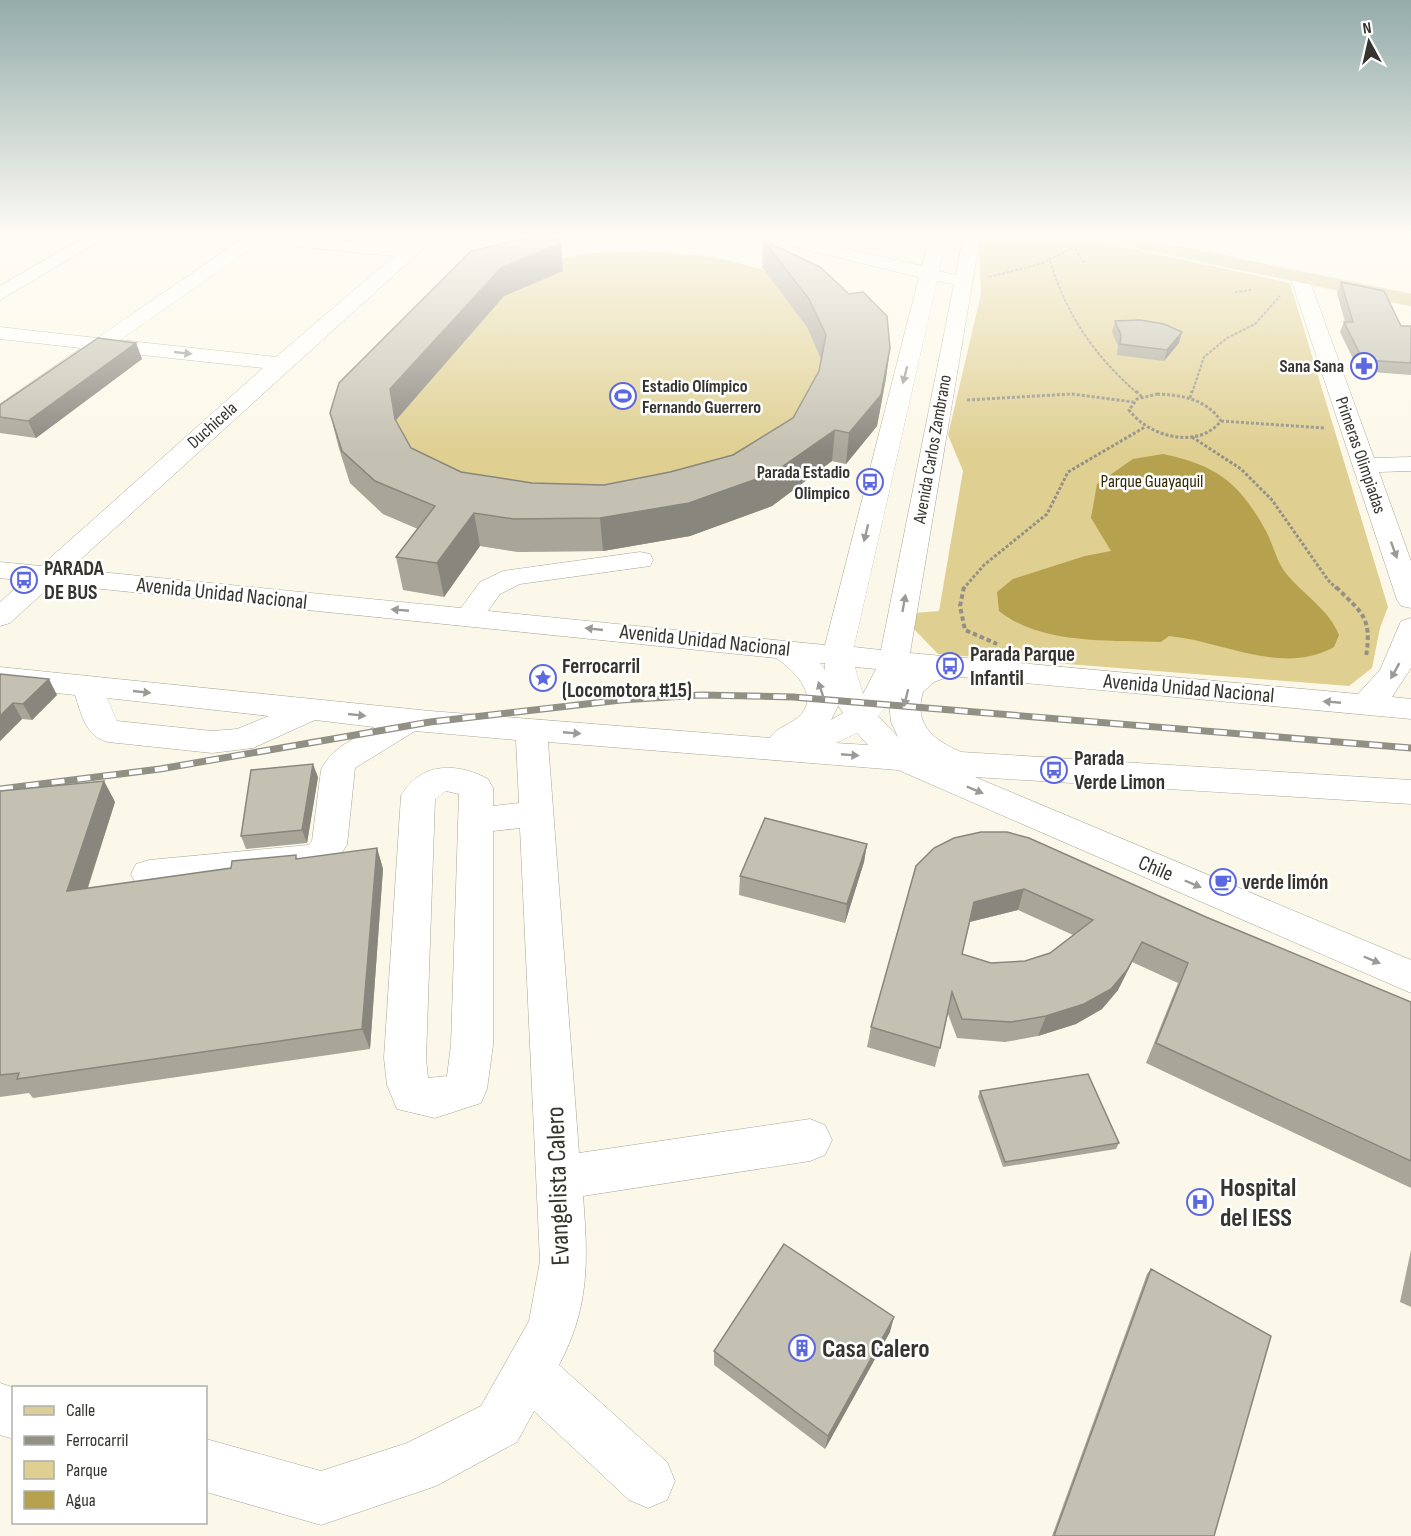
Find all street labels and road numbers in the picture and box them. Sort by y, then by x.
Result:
street label: Avenida Carlos Zambrano [909,373,956,526]
street label: Primeras Olimpiadas [1331,394,1390,516]
street label: Duchicela [183,398,241,453]
street label: Avenida Unidad Nacional [134,572,308,615]
street label: Avenida Unidad Nacional [617,619,791,662]
street label: Avenida Unidad Nacional [1102,668,1275,708]
street label: Chile [1135,850,1177,887]
street label: Evangelista Calero [540,1106,577,1266]

